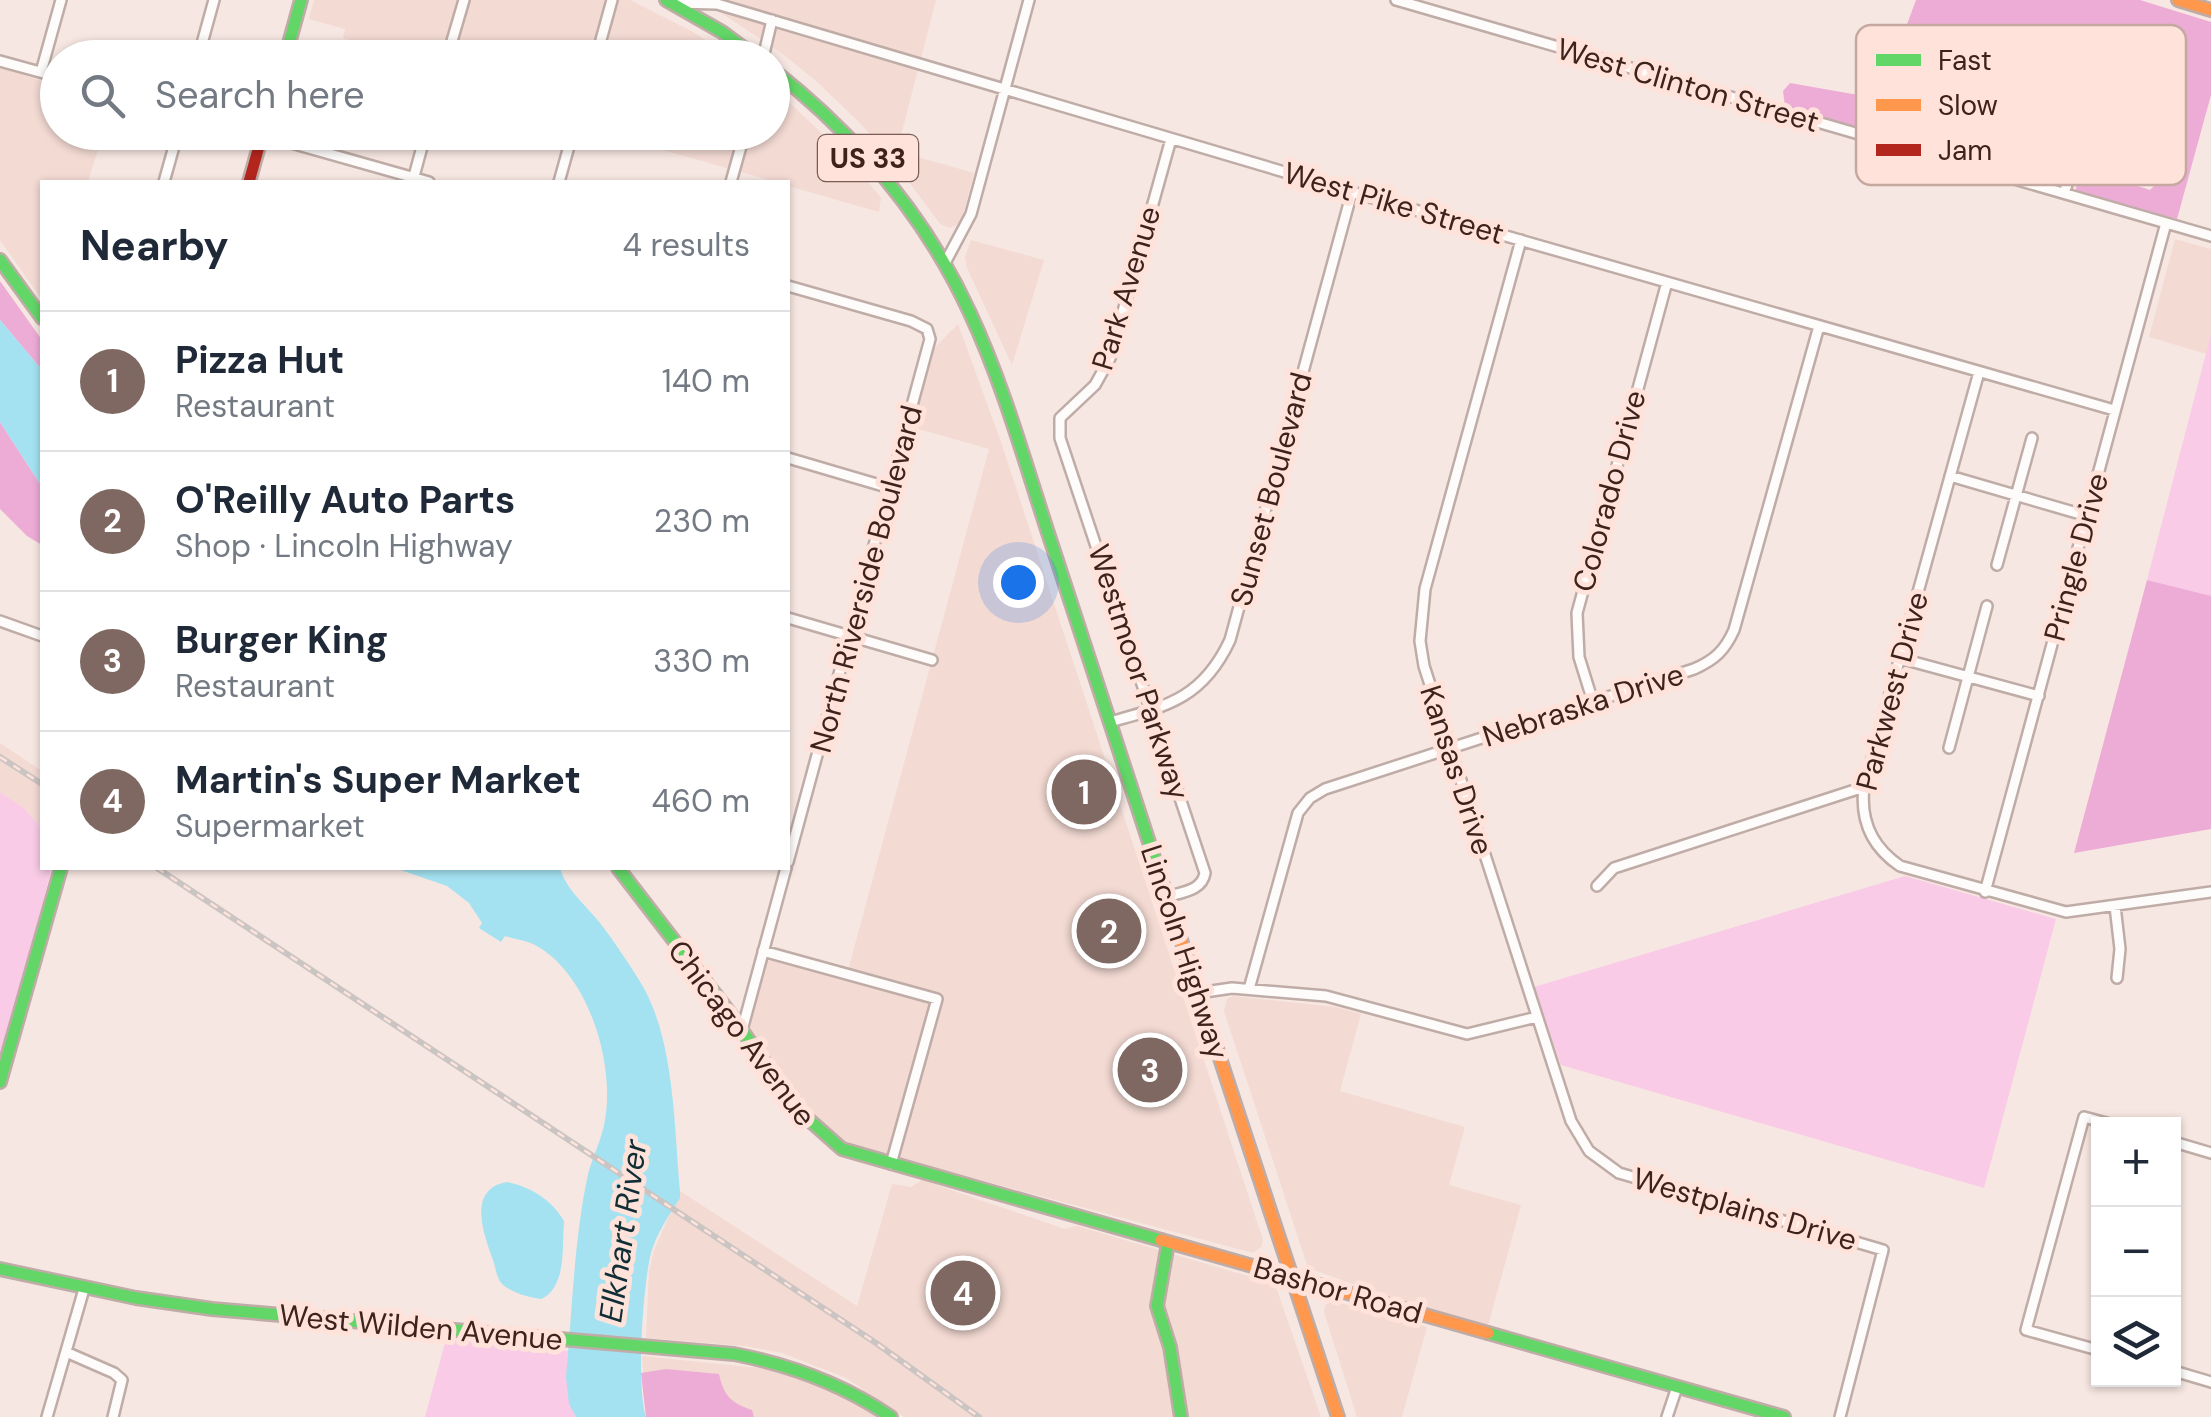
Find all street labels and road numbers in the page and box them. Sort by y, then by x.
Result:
street label: West Clinton Street [1553,29,1823,141]
road number: US 33 [818,135,918,181]
street label: West Pike Street [1279,153,1509,253]
street label: Park Avenue [1083,201,1169,375]
street label: Sunset Boulevard [1221,368,1321,610]
street label: Colorado Drive [1563,386,1655,596]
street label: North Riverside Boulevard [801,401,931,757]
street label: Pringle Drive [2035,469,2117,645]
street label: Westmoor Parkway [1079,539,1199,805]
street label: Parkwest Drive [1847,588,1937,794]
street label: Nebraska Drive [1477,654,1689,756]
street label: Kansas Drive [1411,680,1503,860]
street label: Lincoln Highway [1132,840,1238,1065]
street label: Chicago Avenue [659,932,825,1134]
street label: Westplains Drive [1629,1158,1861,1260]
street label: Bashor Road [1249,1247,1427,1333]
street label: West Wilden Avenue [278,1295,564,1359]

